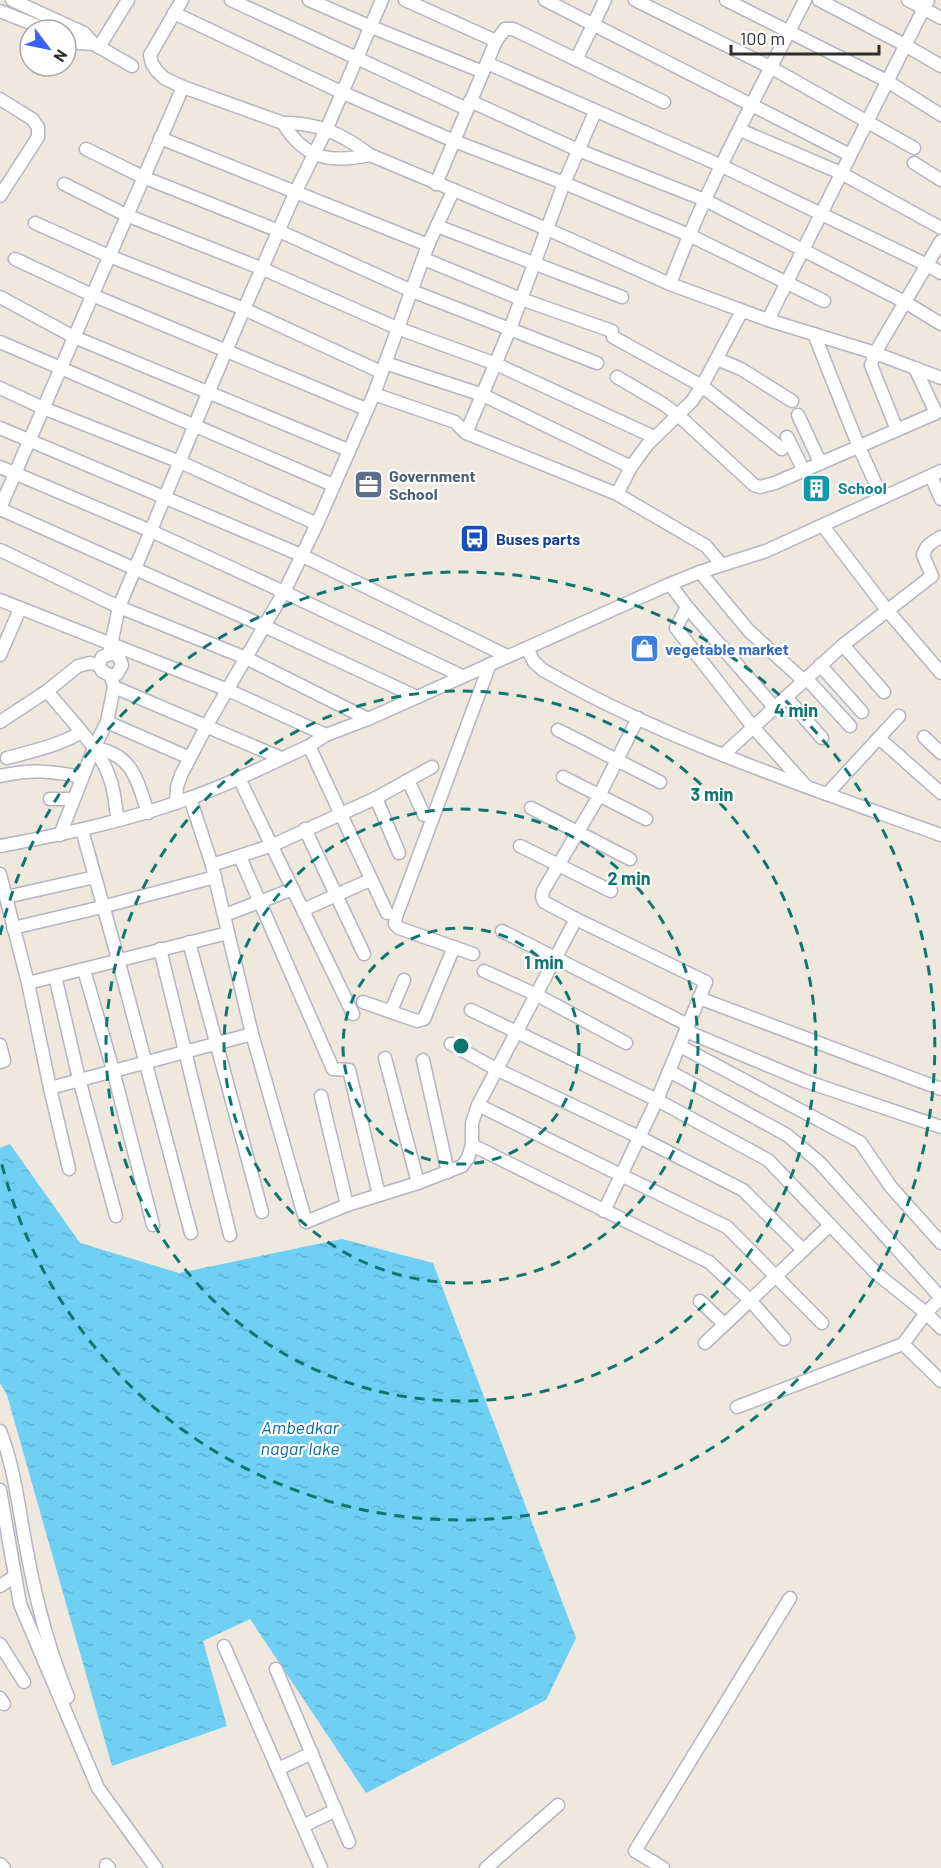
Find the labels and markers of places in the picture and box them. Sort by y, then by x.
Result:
place label: Government School [389,466,476,503]
office icon: Government School [352,469,384,501]
building icon: School [801,472,833,504]
place label: School [838,478,887,497]
bus stop icon: Buses parts [459,523,491,555]
place label: Buses parts [496,529,580,548]
shop icon: vegetable market [628,633,660,665]
place label: vegetable market [665,639,789,658]
centre of rings [451,1036,471,1056]

